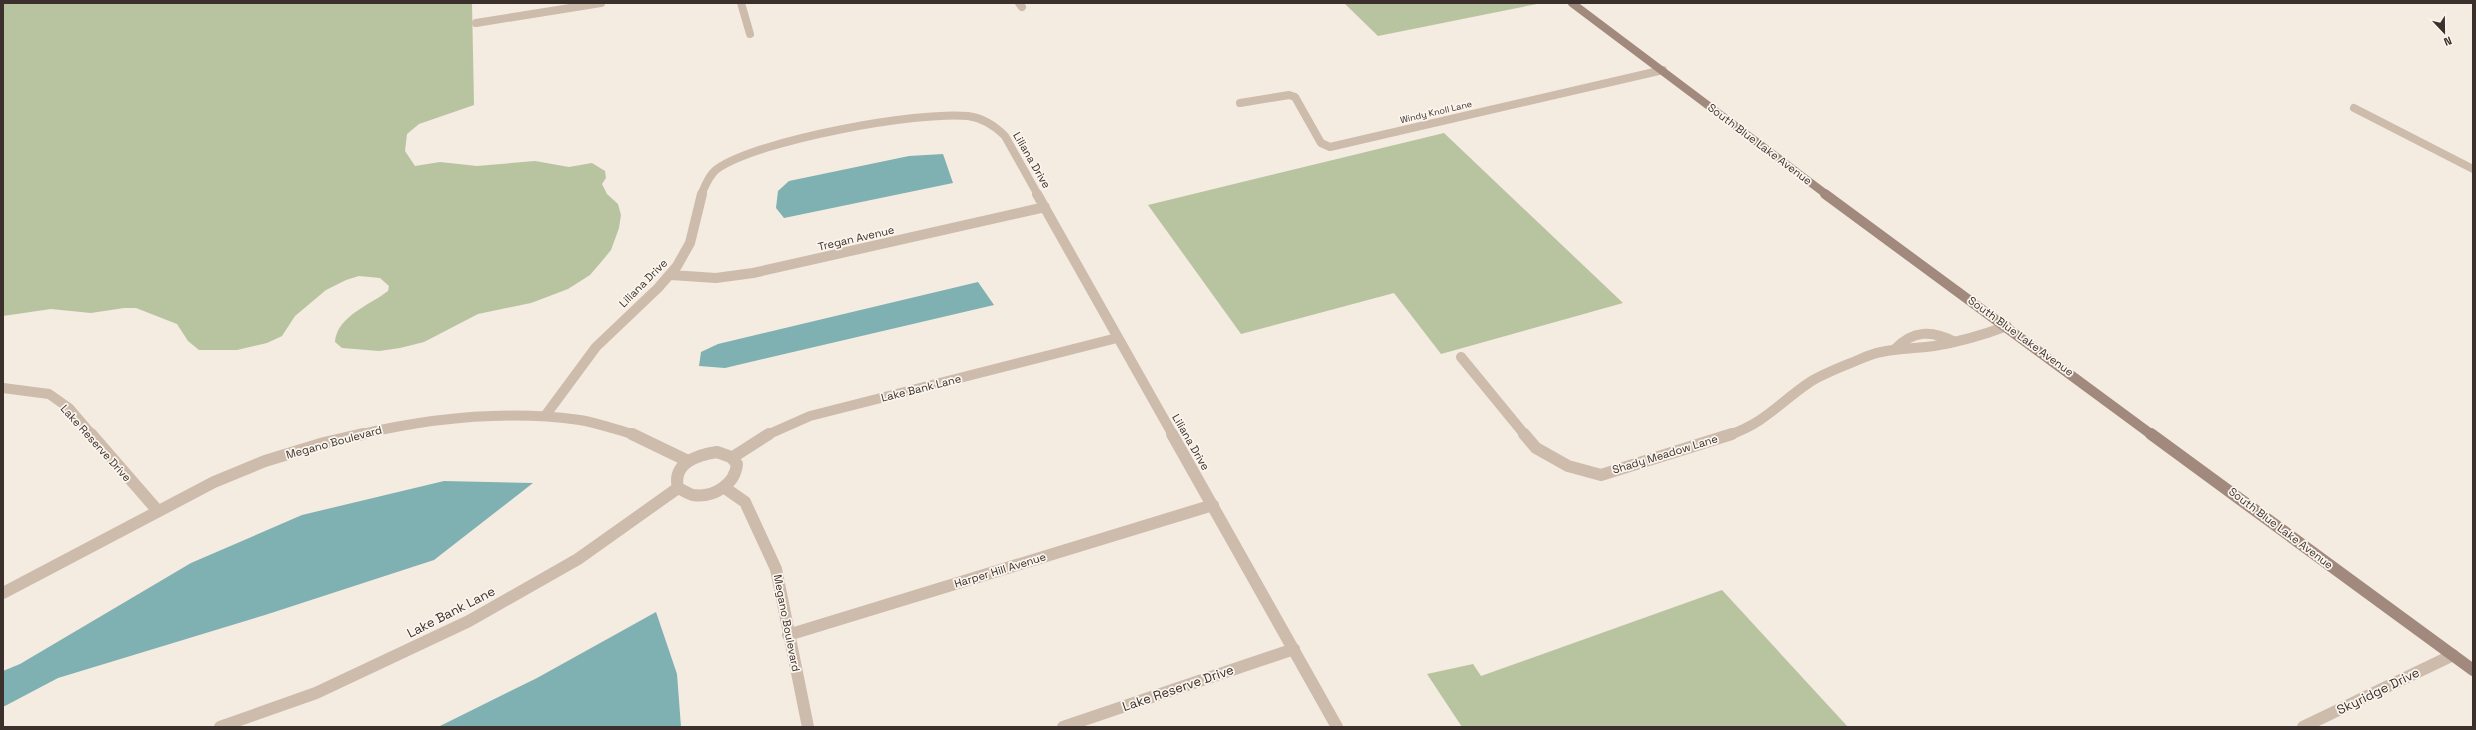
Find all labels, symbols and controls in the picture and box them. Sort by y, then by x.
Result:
north arrow [2424,12,2464,52]
text: N [2442,33,2454,49]
street label: Windy Knoll Lane [1399,98,1473,126]
street label: South Blue Lake Avenue [1705,100,1815,188]
street label: Liliana Drive [1010,129,1054,191]
street label: Tregan Avenue [817,222,895,254]
street label: Liliana Drive [616,256,670,310]
street label: South Blue Lake Avenue [1966,293,2076,379]
street label: Lake Bank Lane [880,371,962,405]
street label: Lake Reserve Drive [58,402,134,484]
street label: Liliana Drive [1169,411,1213,473]
street label: Megano Boulevard [285,422,383,462]
street label: Shady Meadow Lane [1611,431,1719,477]
street label: South Blue Lake Avenue [2226,484,2336,572]
street label: Harper Hill Avenue [952,549,1048,591]
street label: Megano Boulevard [771,573,803,673]
street label: Lake Bank Lane [404,582,498,642]
street label: Lake Reserve Drive [1120,661,1236,715]
street label: Skyridge Drive [2334,664,2422,718]

